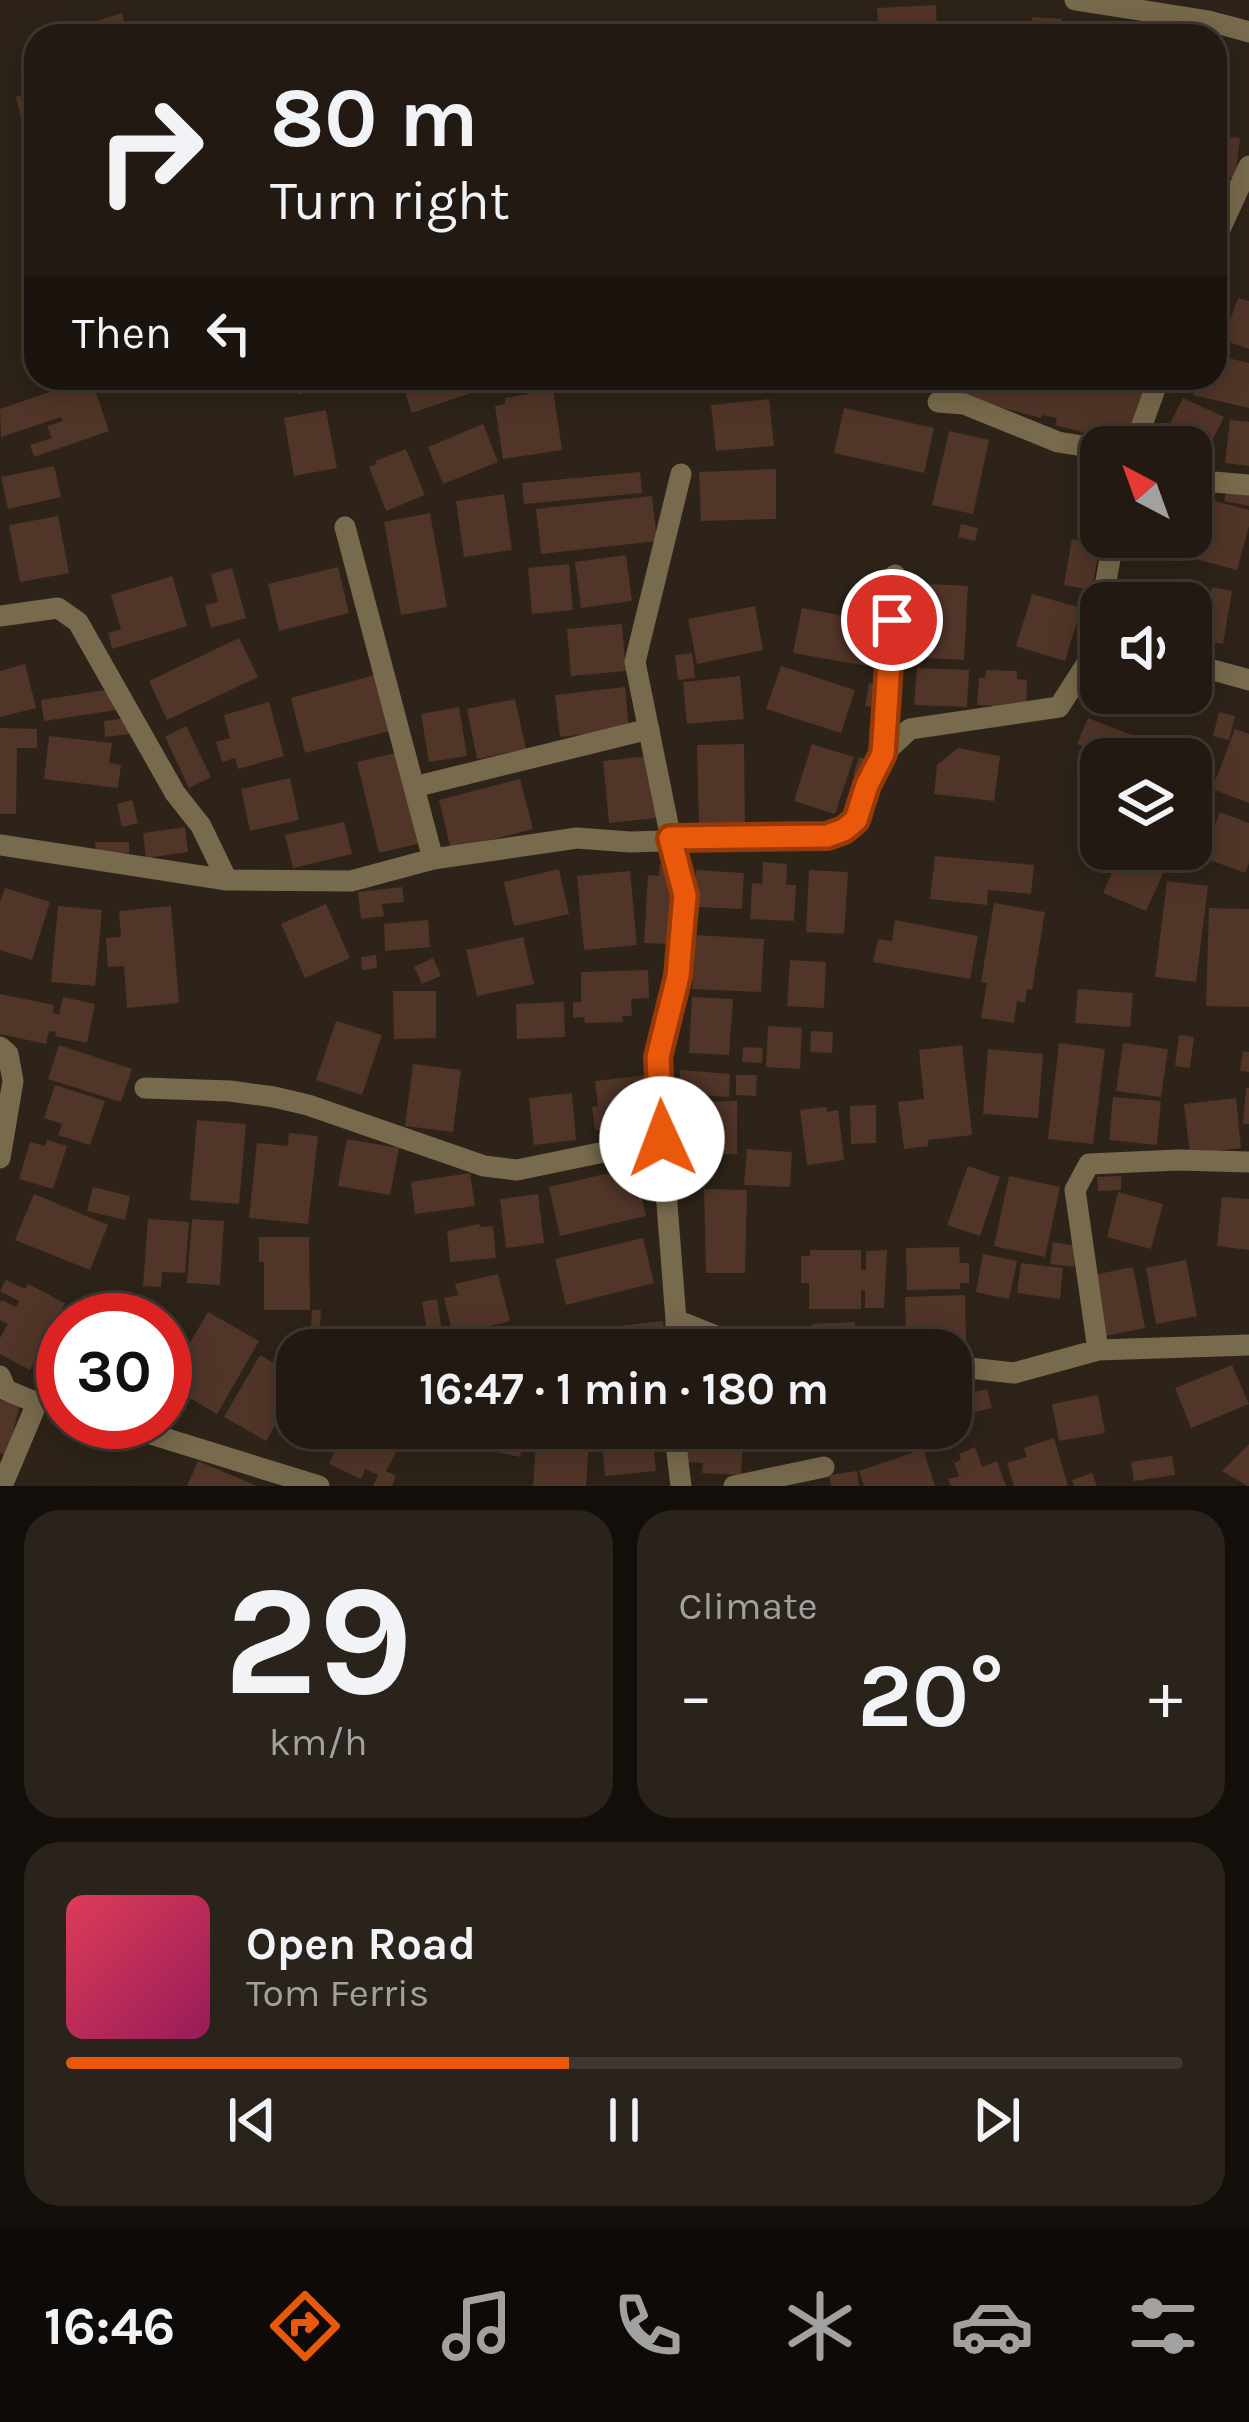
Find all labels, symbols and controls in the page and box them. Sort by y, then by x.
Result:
text: 80 m [270,69,478,167]
icon: right [72,72,228,228]
text: Turn right [270,169,510,233]
icon: left [196,300,262,366]
text: Then [72,307,172,359]
north arrow [1080,426,1212,558]
map controls [1080,426,1212,870]
pin [841,569,943,671]
button: sound [1080,582,1212,714]
icon: arrive [859,587,925,653]
button: layers [1080,738,1212,870]
position arrow [599,1076,725,1202]
speed limit sign: 30 [36,1293,192,1449]
text: 16:47 · 1 min · 180 m [419,1363,829,1415]
text: 29 [223,1550,413,1732]
text: Climate [679,1583,818,1629]
text: 20° [858,1643,1004,1749]
text: − [679,1657,713,1735]
text: + [1148,1657,1183,1735]
text: km/h [269,1719,368,1765]
text: Open Road [246,1918,476,1970]
text: Tom Ferris [246,1970,429,2016]
icon: previous [219,2087,285,2153]
icon: pause [591,2087,657,2153]
icon: next [964,2087,1030,2153]
icon: directions [263,2284,347,2368]
icon: music [435,2284,519,2368]
icon: phone [606,2284,690,2368]
icon: climate [778,2284,862,2368]
icon: car [950,2284,1034,2368]
icon: filters [1121,2284,1205,2368]
text: 16:46 [44,2294,175,2358]

